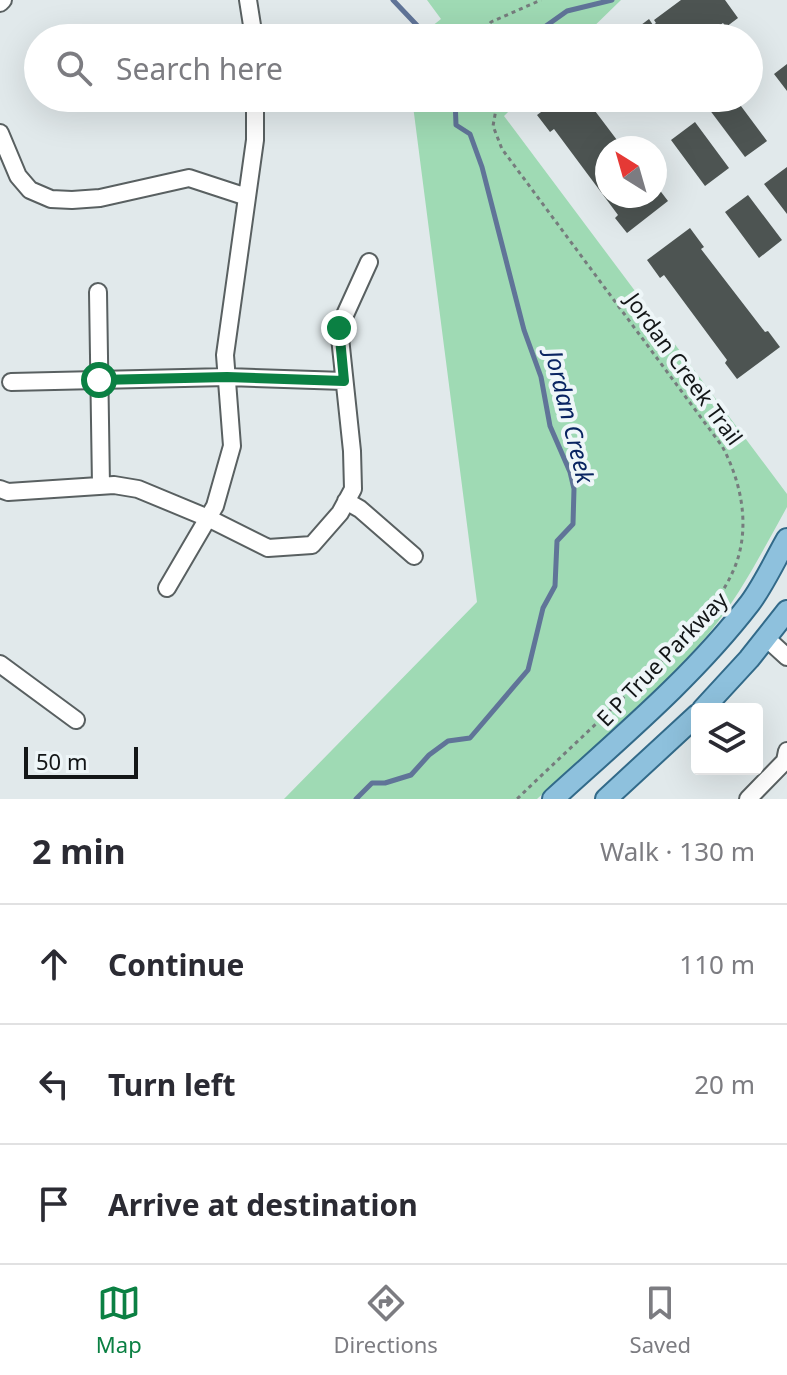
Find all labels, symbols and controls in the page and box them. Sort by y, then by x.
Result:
search box [24,24,763,112]
icon: search [52,46,96,90]
text: Search here [116,48,283,89]
north arrow [595,136,667,208]
street label: Jordan Creek Trail [618,285,750,451]
route end [321,310,357,346]
water label: Jordan Creek [537,343,603,488]
route start [81,362,117,398]
street label: E P True Parkway [589,584,734,732]
map controls [691,703,763,775]
button: layers [691,703,763,775]
scale bar [24,743,138,779]
text: 50 m [36,746,87,776]
text: 2 min [32,828,126,874]
text: Walk · 130 m [600,833,755,869]
icon: ahead [32,942,76,986]
text: Continue [108,944,244,985]
text: 110 m [679,946,755,982]
icon: left [32,1062,76,1106]
text: Turn left [108,1064,236,1105]
text: 20 m [694,1066,755,1102]
icon: arrive [32,1182,76,1226]
text: Arrive at destination [108,1184,418,1225]
tab: Map [96,1281,142,1359]
tab: Directions [333,1281,438,1359]
tab: Saved [630,1281,691,1359]

